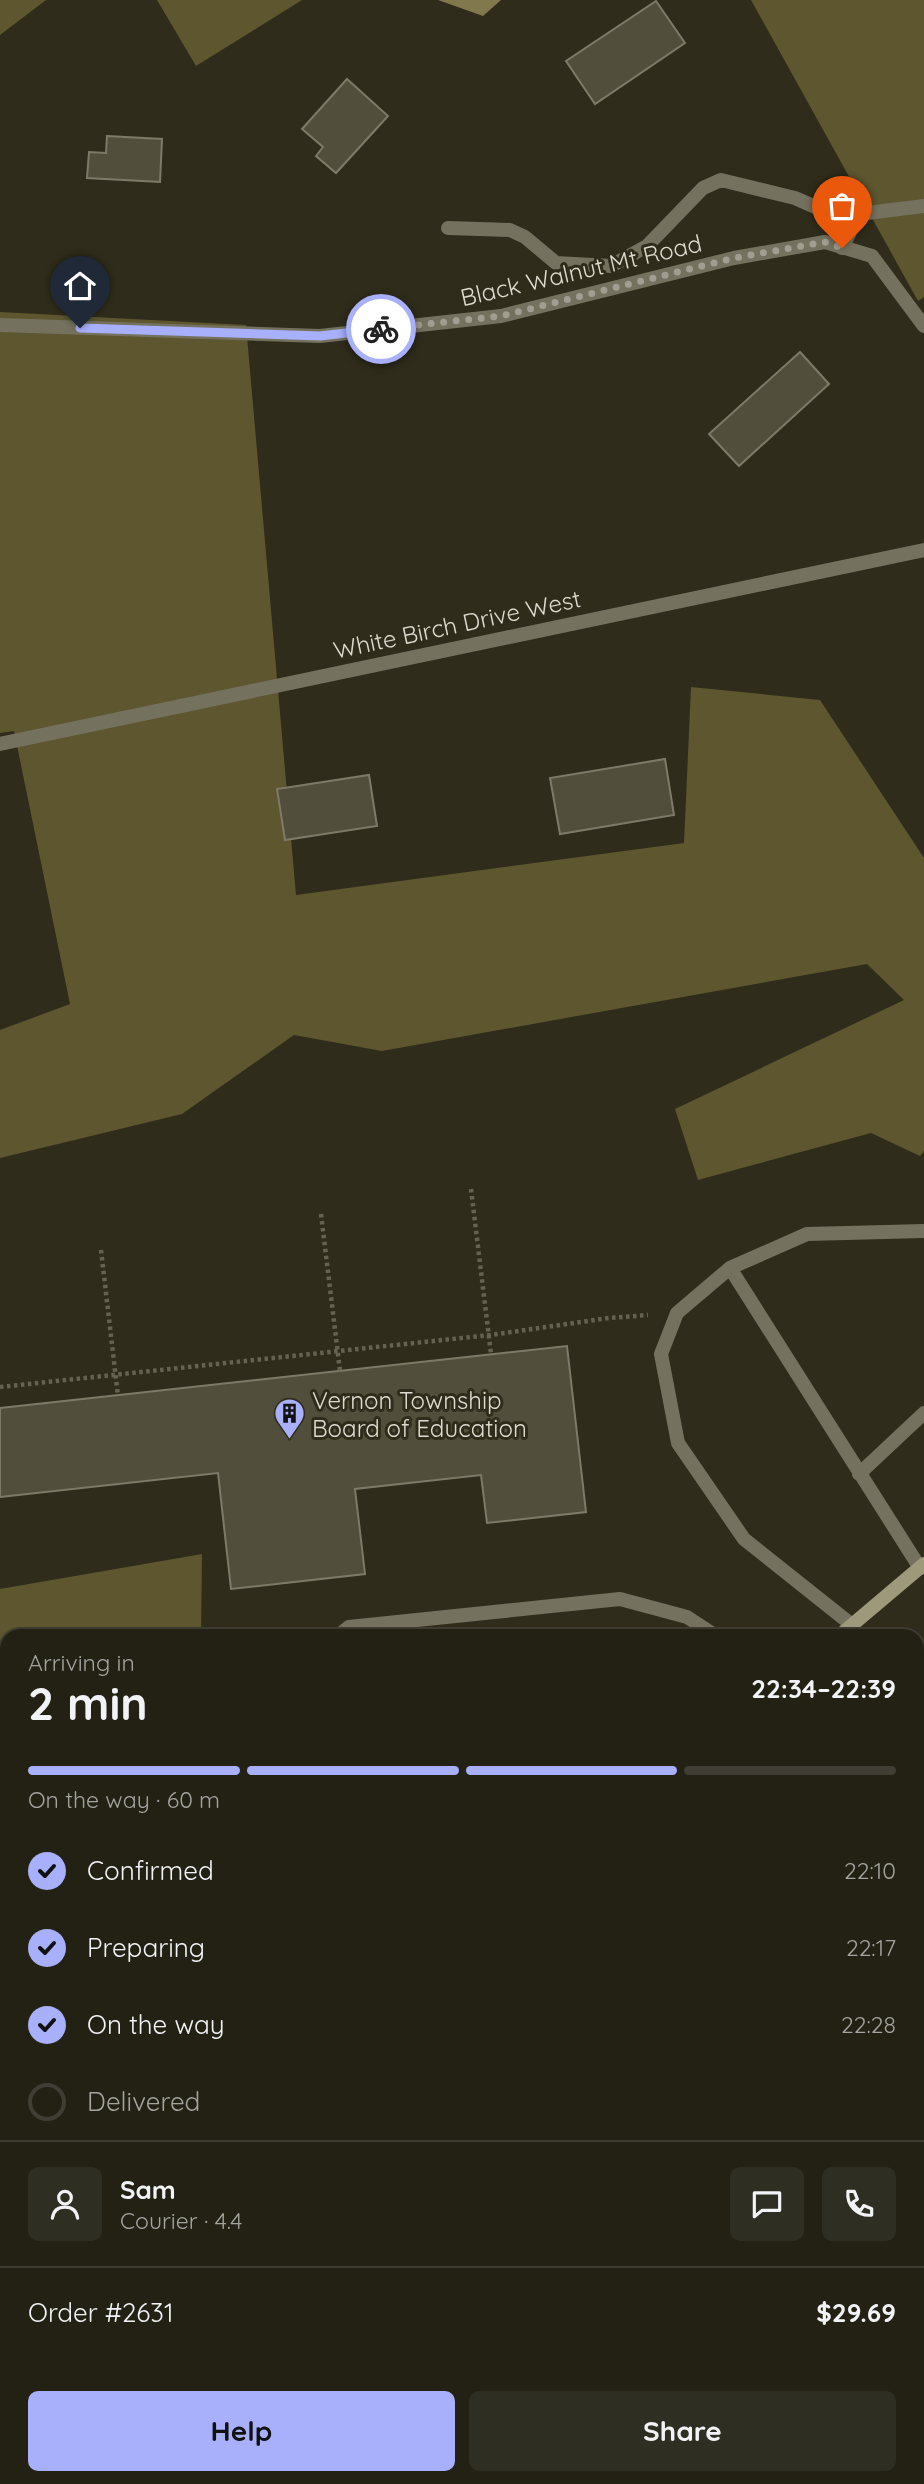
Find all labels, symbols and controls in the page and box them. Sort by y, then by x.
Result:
pin [812,176,872,248]
icon: bag [823,187,861,225]
street label: Black Walnut Mt Road [457,228,705,312]
pin [50,256,110,328]
icon: home [61,267,99,305]
courier [346,294,416,364]
icon: bike [362,310,400,348]
street label: White Birch Drive West [331,583,583,665]
place label: Vernon Township Board of Education [312,1385,527,1443]
building icon: Vernon Township Board of Education [272,1397,306,1441]
text: Arriving in [28,1648,135,1677]
text: 22:34–22:39 [751,1672,896,1705]
text: 2 min [28,1674,148,1732]
text: On the way · 60 m [28,1785,220,1814]
icon: check [28,1852,66,1890]
text: Confirmed [87,1854,214,1887]
text: 22:10 [844,1856,896,1885]
icon: check [28,1929,66,1967]
text: Preparing [87,1931,205,1964]
text: 22:17 [846,1933,896,1962]
icon: check [28,2006,66,2044]
text: On the way [87,2008,225,2041]
text: 22:28 [841,2010,896,2039]
text: Delivered [87,2085,200,2118]
button: person [28,2167,102,2241]
button: chat [730,2167,804,2241]
button: phone [822,2167,896,2241]
text: Sam [120,2173,176,2206]
text: Courier · 4.4 [120,2206,242,2235]
text: Order #2631 [28,2296,174,2329]
text: $29.69 [816,2296,896,2329]
button: Help [28,2391,455,2471]
button: Share [469,2391,896,2471]

